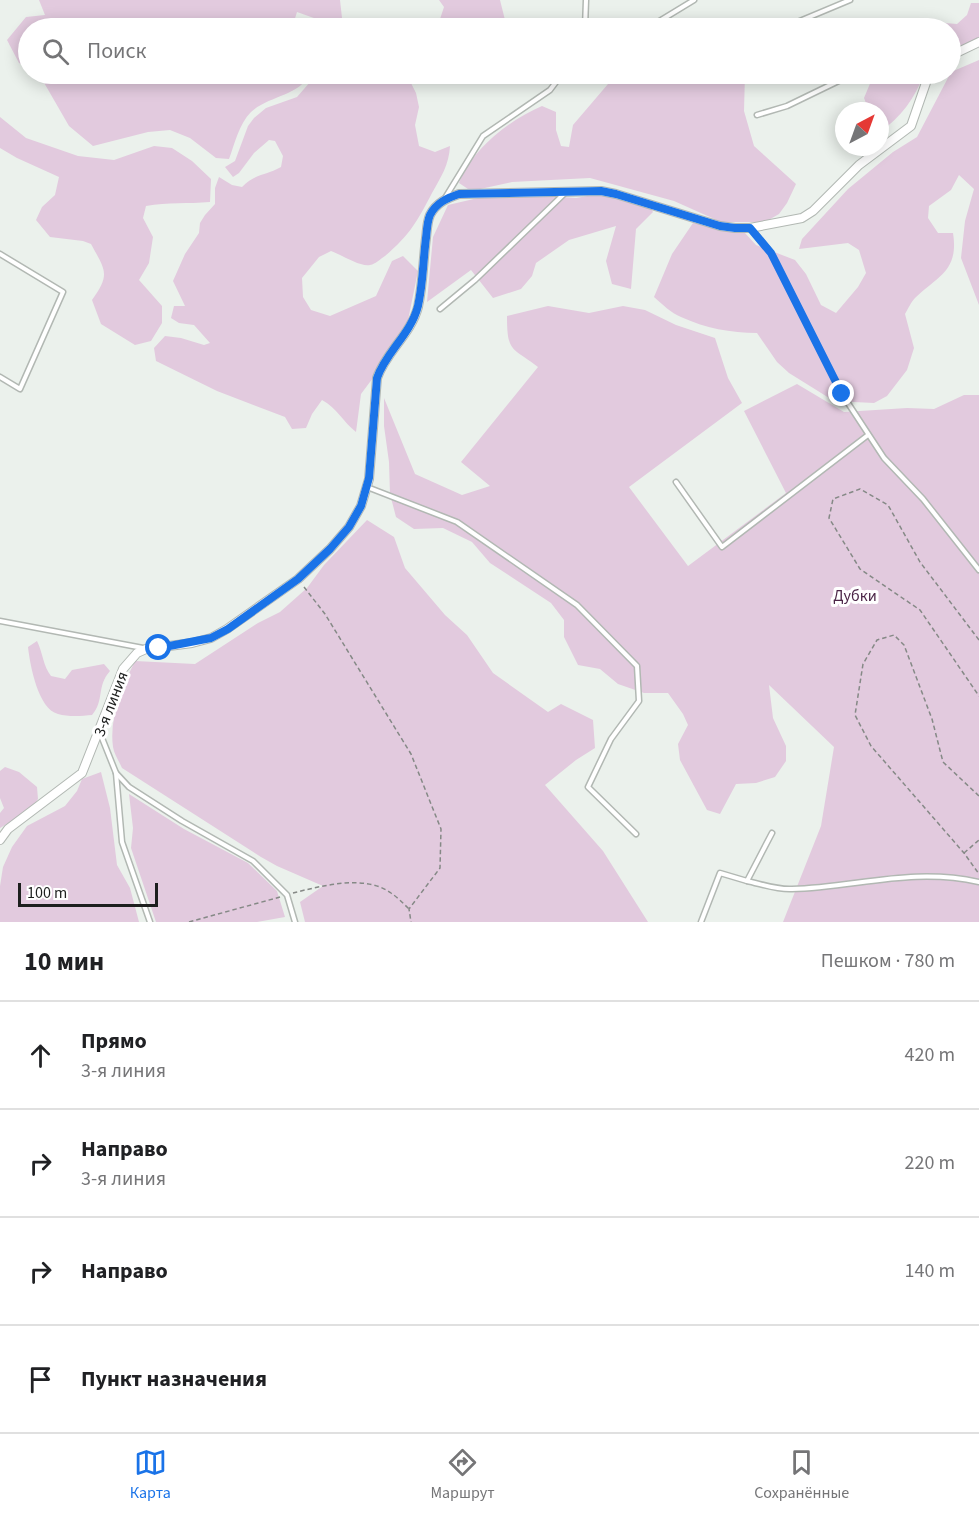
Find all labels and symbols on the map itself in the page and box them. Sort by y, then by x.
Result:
north arrow [835,102,889,156]
route end [828,380,854,406]
park label: Дубки [833,585,877,607]
route start [145,634,171,660]
street label: 3-я линия [89,668,133,740]
scale bar [18,880,158,908]

